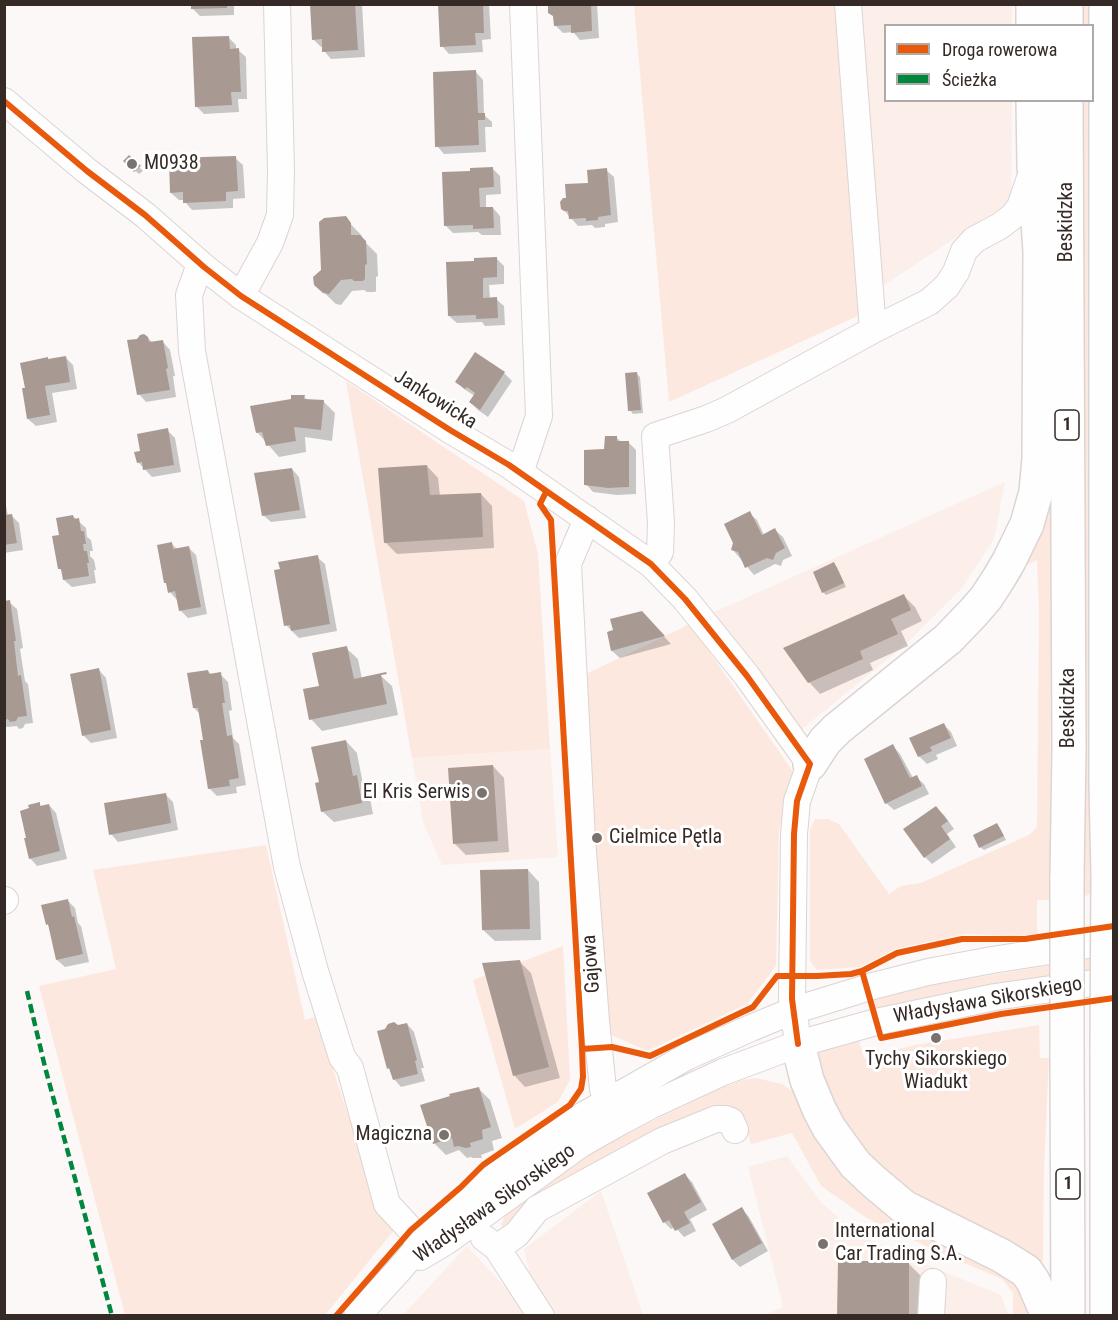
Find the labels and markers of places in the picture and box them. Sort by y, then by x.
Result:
place label: M0938 [144,152,199,176]
marker: M0938 [125,157,139,171]
place label: El Kris Serwis [363,781,470,805]
marker: El Kris Serwis [475,786,489,800]
place label: Cielmice Pętla [609,826,722,850]
marker: Cielmice Pętla [590,831,604,845]
marker: Tychy Sikorskiego Wiadukt [929,1031,943,1045]
place label: Tychy Sikorskiego Wiadukt [865,1048,1007,1095]
place label: Magiczna [356,1123,432,1147]
marker: Magiczna [437,1128,451,1142]
place label: International Car Trading S.A. [835,1220,963,1267]
marker: International Car Trading S.A. [816,1237,830,1251]

